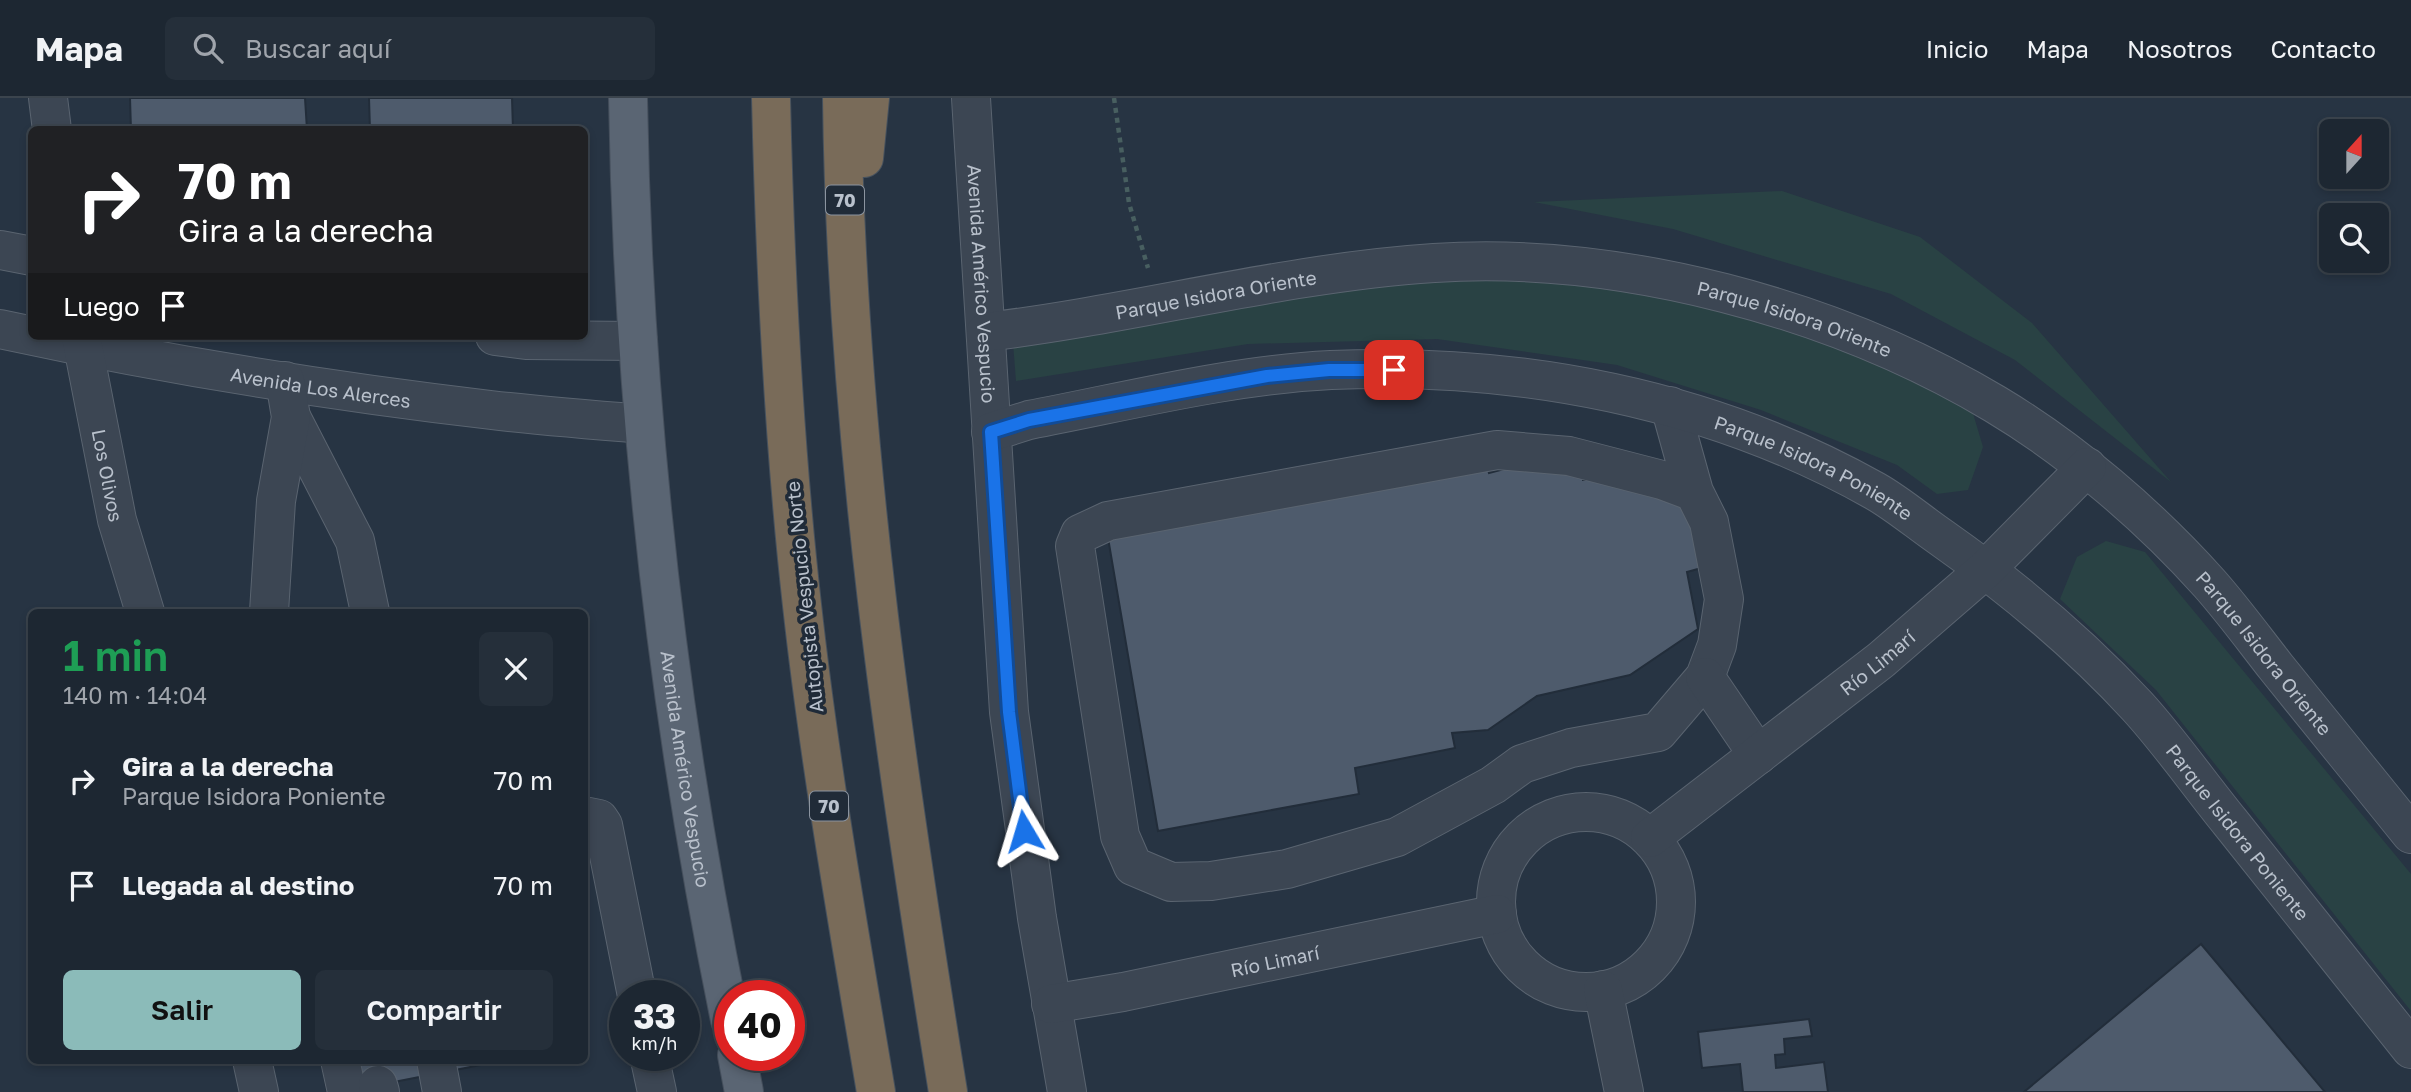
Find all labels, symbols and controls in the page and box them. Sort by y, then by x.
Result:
search box [165,17,655,80]
text: Mapa [35,29,123,68]
icon: search [189,29,227,67]
text: Buscar aquí [245,33,391,64]
text: Inicio [1926,34,1988,63]
text: Mapa [2026,34,2089,63]
text: Nosotros [2127,34,2233,63]
text: Contacto [2271,34,2376,63]
north arrow [2319,119,2389,189]
map controls [2319,119,2389,273]
text: 70 m [178,151,292,210]
icon: right [63,154,154,245]
street label: Avenida Américo Vespucio [964,164,1001,404]
road number: 70 [826,186,864,214]
button: search [2319,203,2389,273]
text: Gira a la derecha [178,211,434,249]
street label: Parque Isidora Oriente [1113,265,1318,323]
street label: Parque Isidora Oriente [1695,275,1896,361]
icon: arrive [154,287,192,325]
text: Luego [63,291,140,322]
pin [1364,340,1424,400]
icon: arrive [1375,351,1413,389]
street label: Avenida Los Alerces [229,362,412,411]
street label: Parque Isidora Poniente [1712,410,1918,524]
street label: Los Olivos [88,427,129,524]
street label: Autopista Vespucio Norte [780,480,828,714]
street label: Parque Isidora Oriente [2192,566,2337,739]
street label: Río Limarí [1835,624,1921,699]
text: 1 min [63,630,168,680]
button: close [479,632,553,706]
street label: Avenida Américo Vespucio [657,649,716,889]
text: 140 m · 14:04 [63,681,207,709]
street label: Parque Isidora Poniente [2162,739,2315,924]
text: Gira a la derecha [122,751,334,782]
icon: right [63,762,101,800]
text: 70 m [494,765,553,796]
text: Parque Isidora Poniente [122,782,385,810]
road number: 70 [810,792,848,820]
position arrow [987,794,1061,868]
icon: arrive [63,867,101,905]
text: Llegada al destino [122,870,354,901]
text: 70 m [494,870,553,901]
street label: Río Limarí [1228,939,1323,981]
button: Salir [63,970,301,1050]
button: Compartir [315,970,553,1050]
speed limit sign: 40 [714,980,805,1071]
text: 33 [633,995,676,1037]
text: km/h [632,1032,677,1054]

